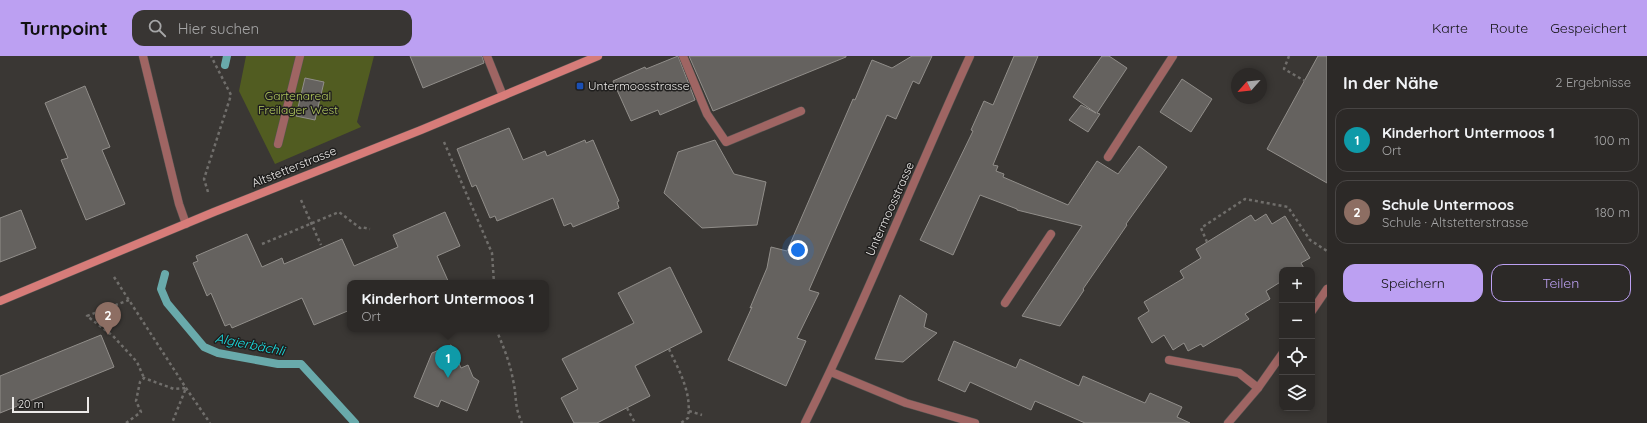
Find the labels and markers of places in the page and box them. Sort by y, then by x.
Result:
place label: Untermoosstrasse [588,78,690,93]
marker: Untermoosstrasse [575,81,585,91]
pin: 2 [95,302,121,335]
pin: 1 [435,345,461,378]

